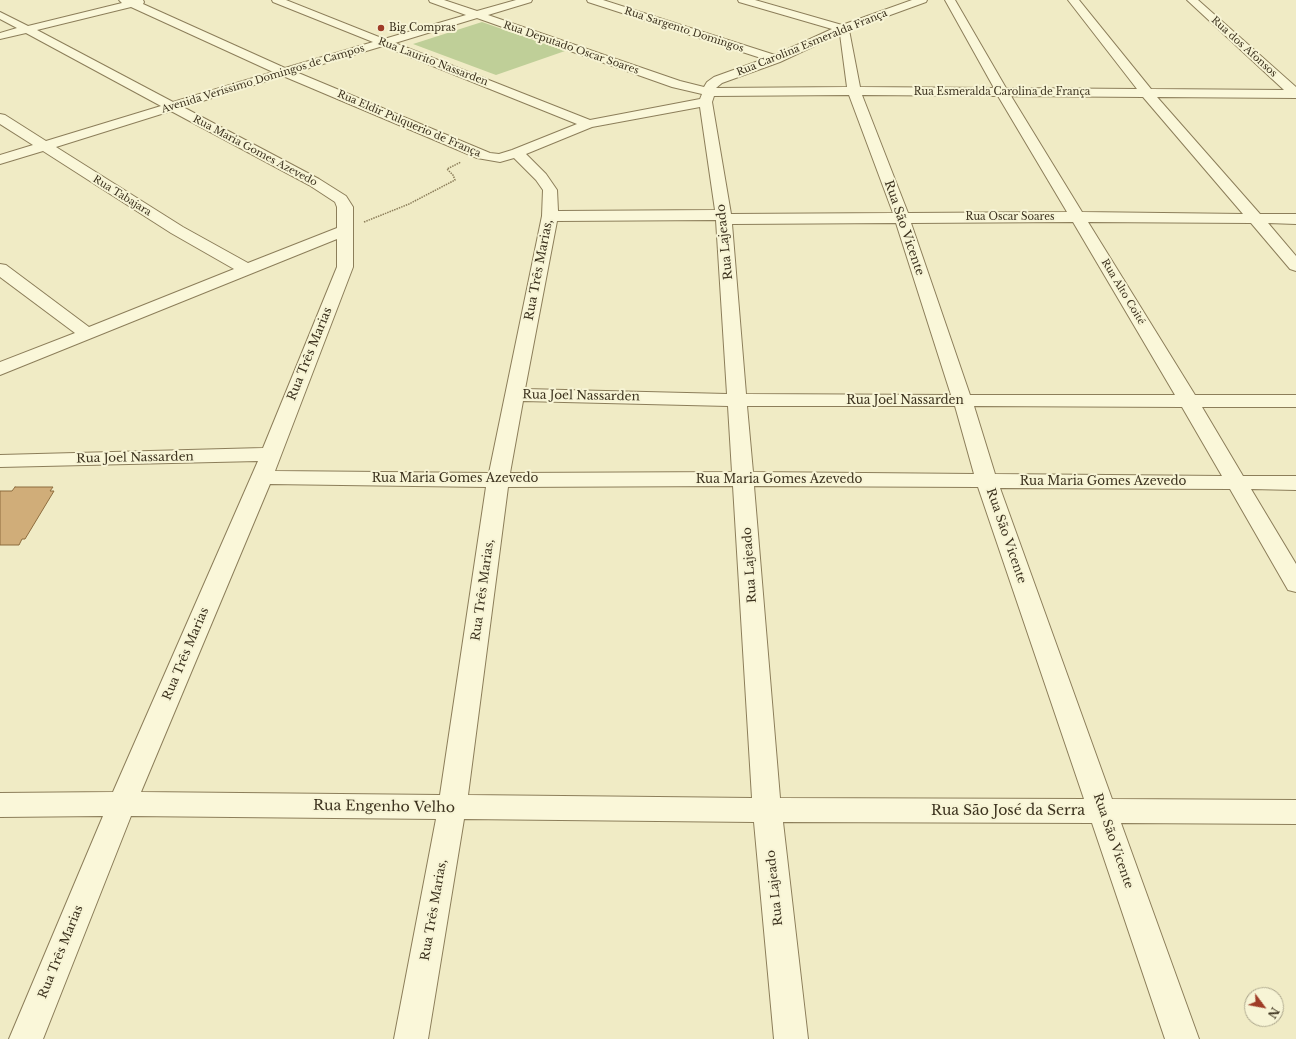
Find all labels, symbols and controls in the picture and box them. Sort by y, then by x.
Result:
street label: Rua Sargento Domingos [623,5,745,55]
street label: Rua Carolina Esmeralda França [735,7,889,79]
street label: Rua dos Afonsos [1209,14,1279,80]
street label: Rua Deputado Oscar Soares [502,19,640,77]
place label: Big Compras [389,22,456,34]
marker: Big Compras [376,23,386,33]
street label: Rua Laurito Nassarden [376,35,490,89]
street label: Avenida Veríssimo Domingos de Campos [160,42,366,116]
street label: Rua Esmeralda Carolina de França [914,86,1090,98]
street label: Rua Eldir Pulquerio de França [335,88,483,160]
street label: Rua Maria Gomes Azevedo [191,113,319,189]
street label: Rua Tabajara [91,173,153,219]
street label: Rua São Vicente [881,179,927,277]
street label: Rua Lajeado [714,203,736,281]
street label: Rua Oscar Soares [966,211,1054,223]
street label: Rua Três Marias, [522,218,556,322]
street label: Rua Alto Coité [1099,257,1147,327]
street label: Rua Três Marias [285,305,335,403]
street label: Rua Joel Nassarden [522,388,640,404]
street label: Rua Joel Nassarden [846,394,964,408]
street label: Rua Joel Nassarden [76,450,194,466]
street label: Rua Maria Gomes Azevedo [372,472,538,486]
street label: Rua Maria Gomes Azevedo [696,473,862,487]
street label: Rua Maria Gomes Azevedo [1020,475,1186,489]
street label: Rua São Vicente [983,487,1029,585]
street label: Rua Lajeado [740,527,760,603]
street label: Rua Três Marias, [469,538,497,642]
street label: Rua Três Marias [160,605,212,703]
street label: Rua São Vicente [1090,792,1136,890]
street label: Rua Engenho Velho [313,797,455,817]
street label: Rua São José da Serra [931,803,1085,819]
street label: Rua Lajeado [764,849,786,927]
street label: Rua Três Marias, [418,858,450,962]
street label: Rua Três Marias [36,903,86,1001]
north arrow [1244,987,1284,1027]
text: N [1265,1005,1282,1021]

